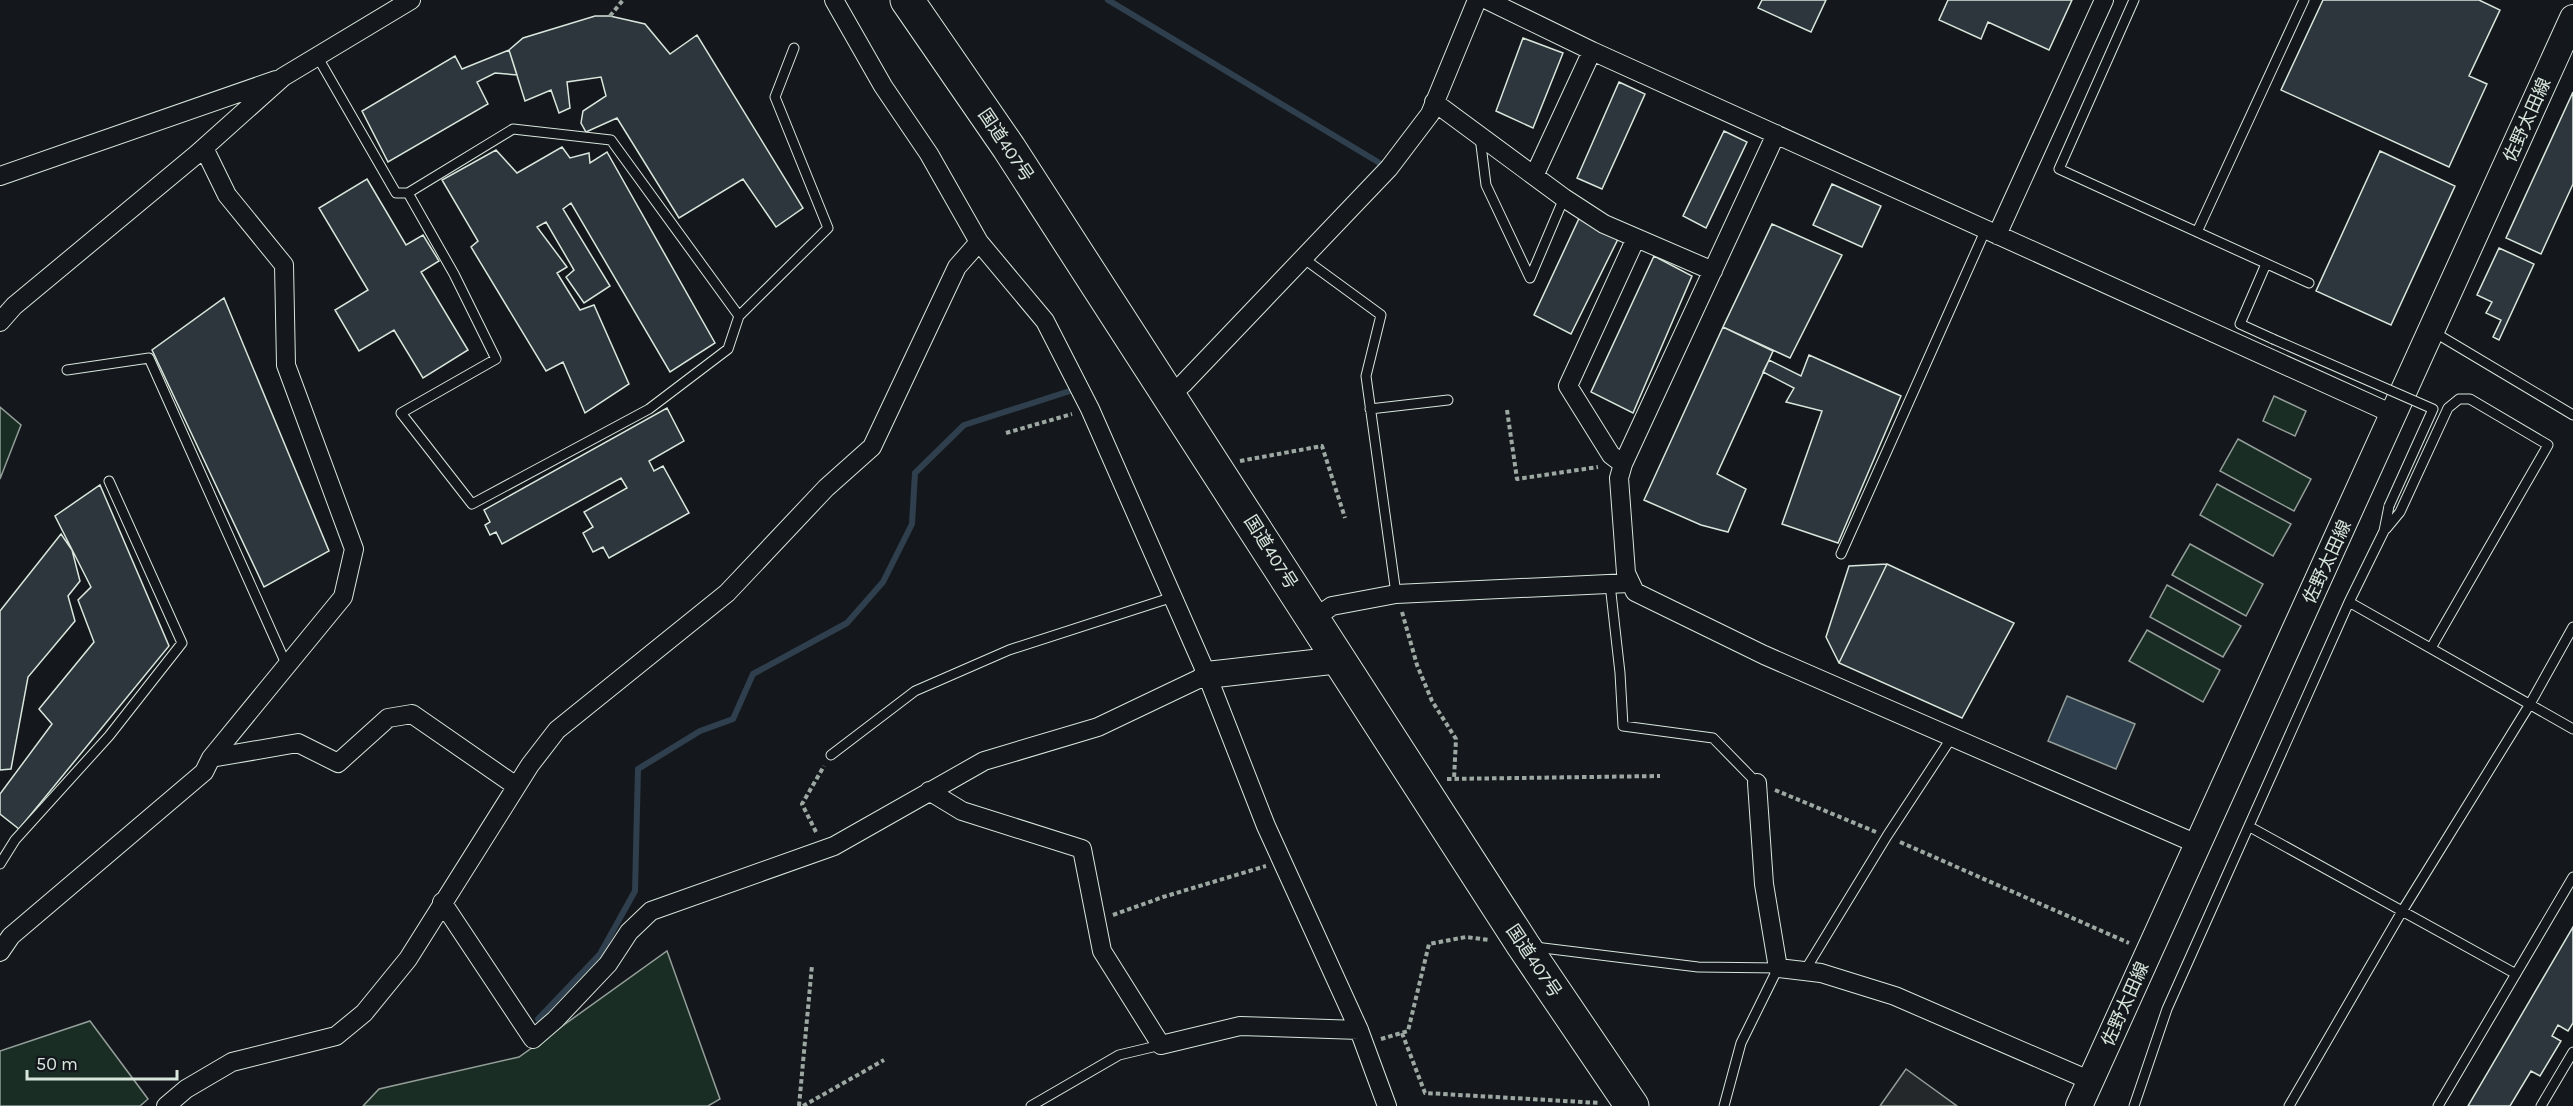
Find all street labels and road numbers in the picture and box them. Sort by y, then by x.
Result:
street label: 佐野太田線 [2499,74,2555,166]
street label: 国道407号 [974,104,1038,186]
street label: 国道407号 [1240,511,1302,593]
street label: 佐野太田線 [2298,517,2356,607]
street label: 国道407号 [1502,920,1566,1002]
street label: 佐野太田線 [2097,958,2153,1050]

